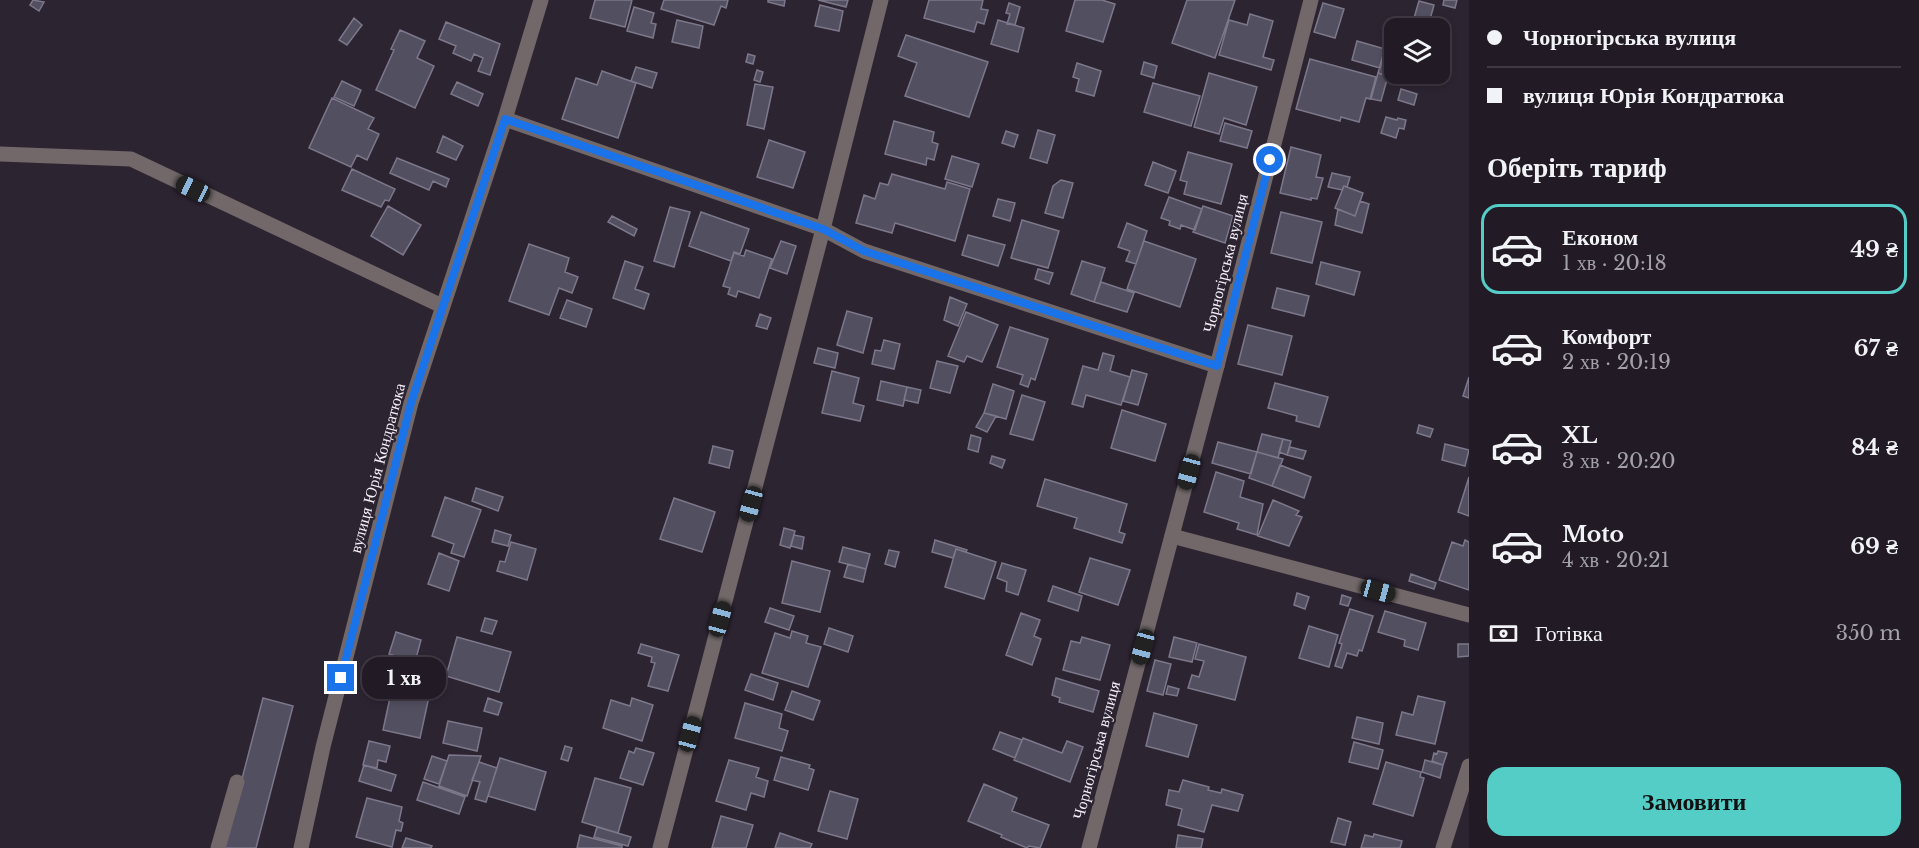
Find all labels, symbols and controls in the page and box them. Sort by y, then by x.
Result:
map controls [1384,18,1450,84]
button: layers [1384,18,1450,84]
text: Чорногірська вулиця [1523,24,1736,51]
text: вулиця Юрія Кондратюка [1523,82,1784,109]
route start [1256,146,1283,173]
text: Оберіть тариф [1487,151,1667,184]
car [173,173,213,205]
street label: Чорногірська вулиця [1198,191,1252,334]
icon: car [1490,222,1544,276]
text: Економ [1562,224,1638,251]
text: 49 ₴ [1850,236,1898,263]
text: 1 хв · 20:18 [1562,251,1667,275]
icon: car [1490,321,1544,375]
text: Комфорт [1562,323,1651,350]
text: 67 ₴ [1854,335,1898,362]
text: 2 хв · 20:19 [1562,350,1671,374]
street label: вулиця Юрія Кондратюка [345,381,409,555]
icon: car [1490,420,1544,474]
text: XL [1562,422,1597,449]
text: 84 ₴ [1851,434,1898,461]
text: 3 хв · 20:20 [1562,449,1676,473]
car [1176,452,1202,492]
car [738,484,764,524]
icon: car [1490,519,1544,573]
text: Moto [1562,521,1624,548]
text: 69 ₴ [1850,533,1898,560]
text: 4 хв · 20:21 [1562,548,1670,572]
car [1358,578,1398,604]
car [707,599,733,639]
icon: cash [1487,617,1520,650]
text: Готівка [1535,620,1603,647]
text: 350 m [1836,621,1901,645]
car [1130,627,1156,667]
callout: 1 хв [362,657,446,699]
route end [327,664,354,691]
text: 1 хв [387,666,421,690]
street label: Чорногірська вулиця [1068,678,1124,821]
car [677,714,703,754]
button: Замовити [1487,767,1901,836]

